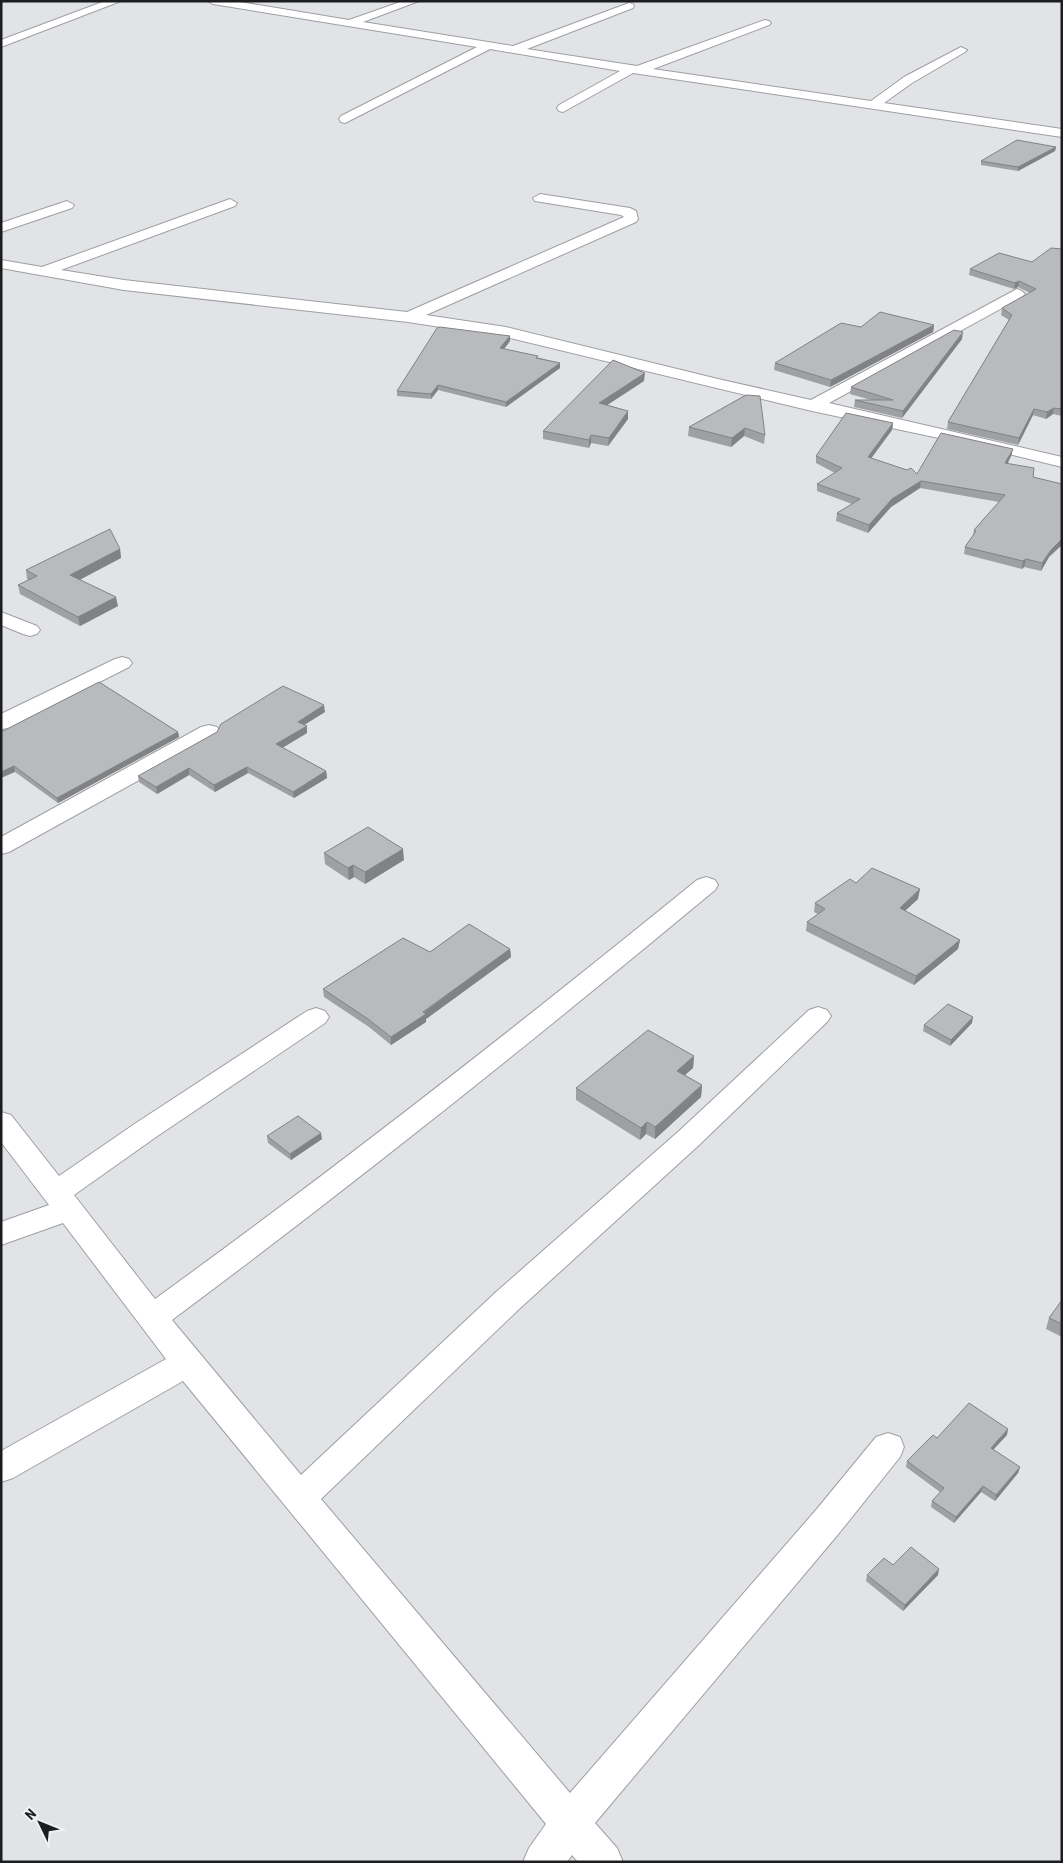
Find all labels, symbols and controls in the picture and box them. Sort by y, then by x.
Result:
north arrow [15,1798,65,1848]
text: N [22,1806,39,1823]

